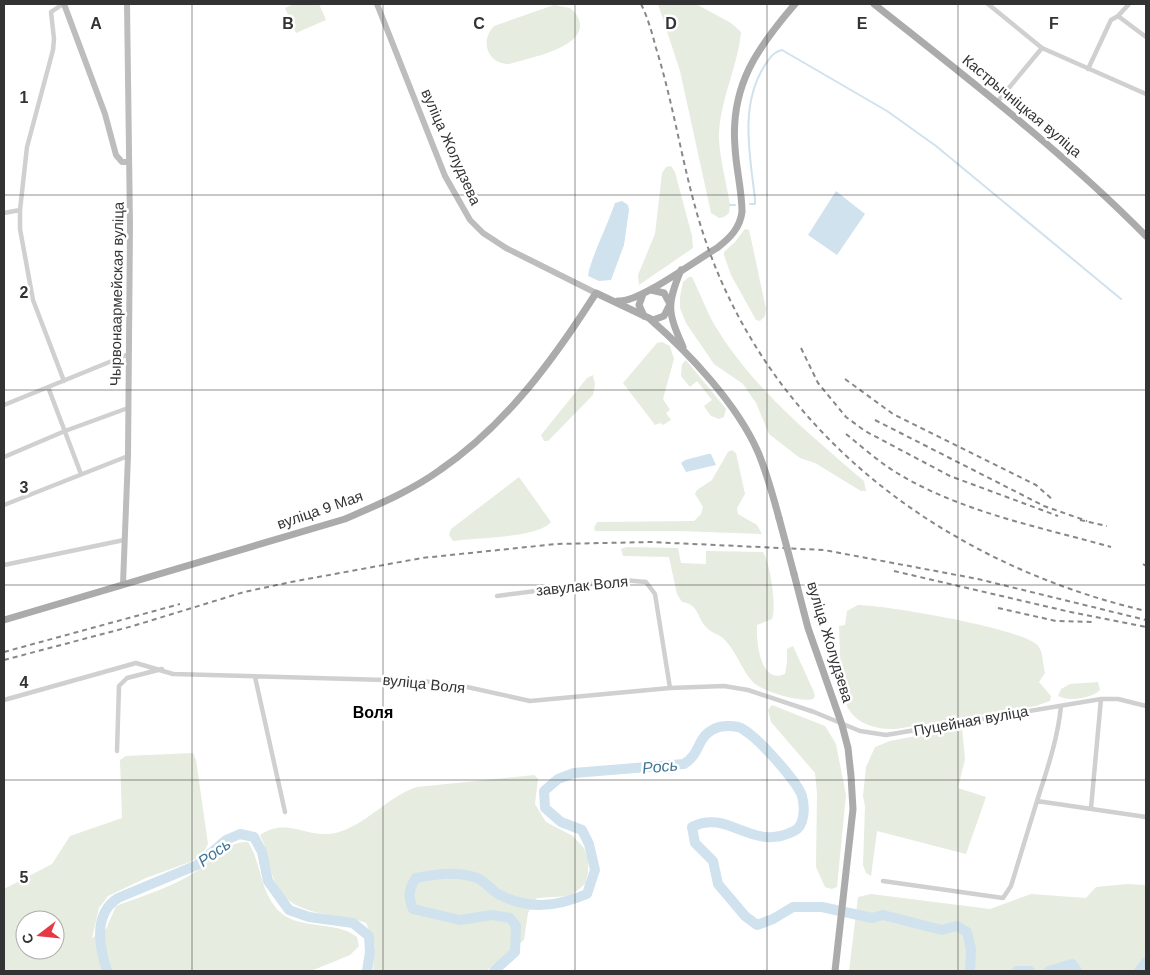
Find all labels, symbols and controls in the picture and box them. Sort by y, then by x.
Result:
text: A [90,15,102,32]
text: B [282,15,294,32]
text: C [473,15,485,32]
text: D [665,15,677,32]
text: E [857,15,868,32]
text: F [1049,15,1059,32]
street label: Кастрычніцкая вуліца [959,51,1086,161]
street label: вуліца Жолудзева [418,86,485,208]
text: 1 [20,89,29,106]
street label: Чырвонаармейская вуліца [106,201,127,386]
text: 2 [20,284,29,301]
text: 3 [20,479,29,496]
street label: вуліца 9 Мая [275,487,365,532]
street label: завулак Воля [535,572,629,599]
street label: вуліца Жолудзева [804,579,857,705]
street label: вуліца Воля [382,671,466,696]
text: 4 [20,674,29,691]
street label: Пуцейная вуліца [912,702,1030,739]
district label: Воля [353,704,393,721]
water label: Рось [641,756,679,777]
water label: Рось [195,835,234,870]
text: 5 [20,869,29,886]
north arrow [15,910,65,960]
text: С [18,932,37,946]

